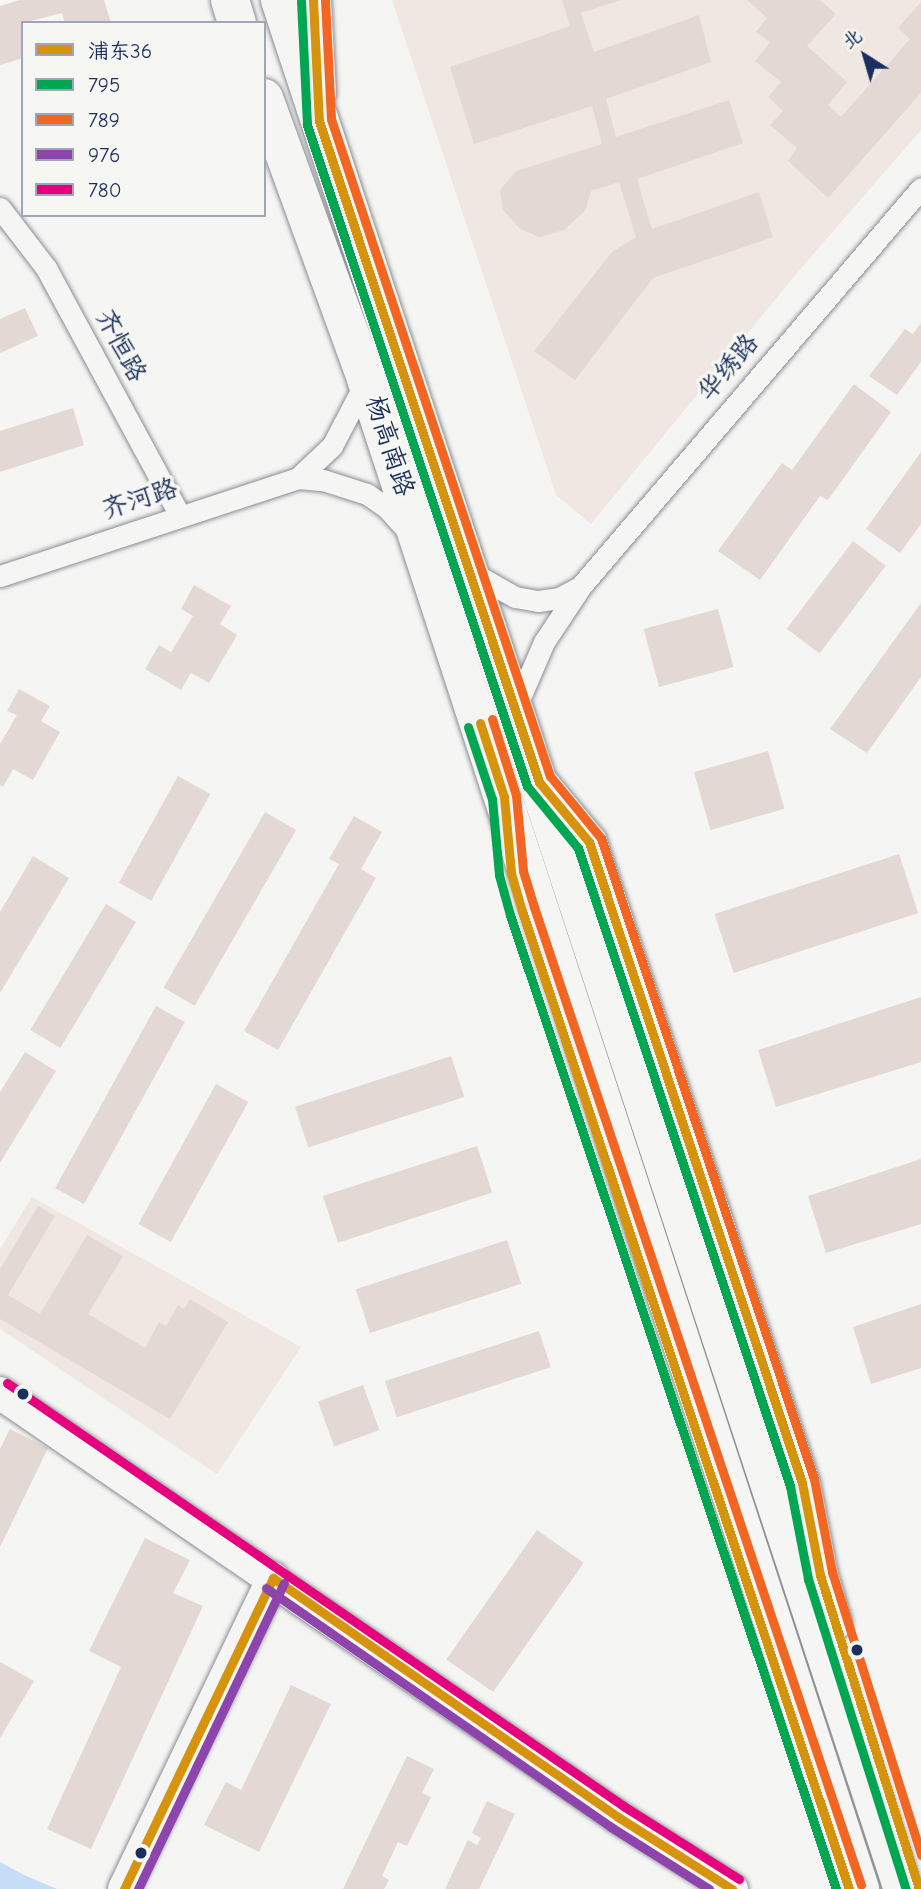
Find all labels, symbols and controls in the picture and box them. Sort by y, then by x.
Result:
legend [21,21,266,217]
north arrow [830,21,900,91]
text: 北 [838,25,867,54]
text: 浦东36 [88,39,152,63]
text: 795 [88,73,120,97]
text: 789 [88,108,120,132]
text: 976 [88,143,120,167]
text: 780 [88,178,121,202]
street label: 齐恒路 [88,304,152,388]
street label: 华绣路 [692,328,766,408]
street label: 杨高南路 [358,392,420,500]
street label: 齐河路 [98,473,182,527]
unlabelled marker [16,1387,30,1401]
unlabelled marker [850,1643,864,1657]
unlabelled marker [134,1846,148,1860]

